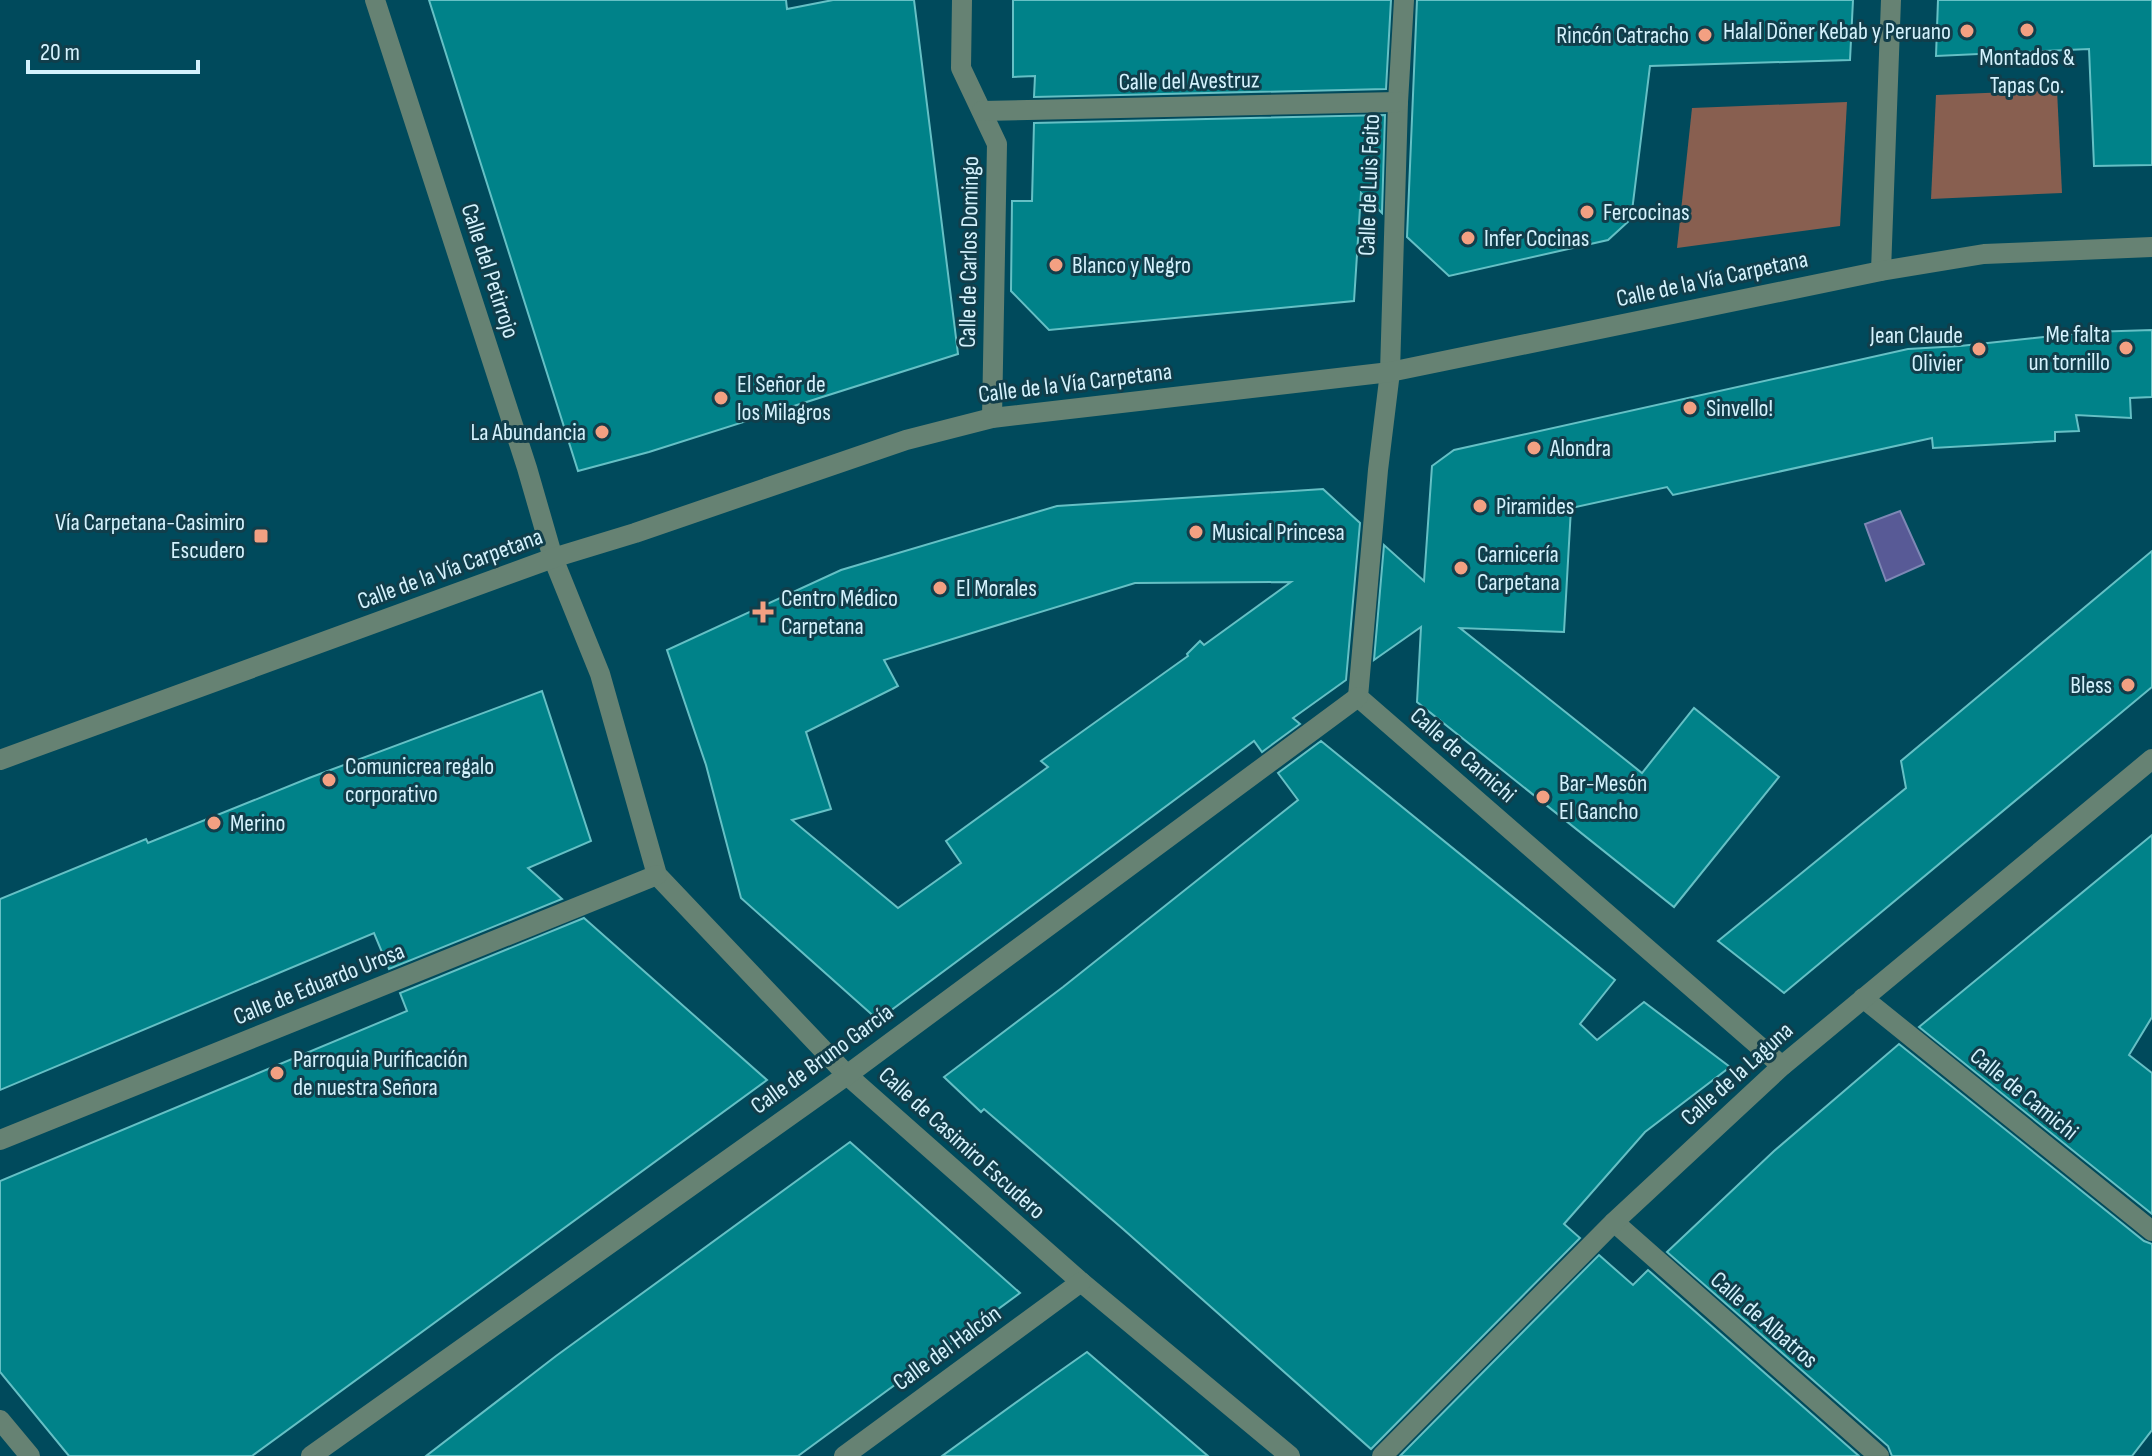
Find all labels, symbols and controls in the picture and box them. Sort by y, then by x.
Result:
place label: Halal Döner Kebab y Peruano [1723,17,1951,46]
place label: Rincón Catracho [1556,21,1689,50]
marker: Montados & Tapas Co. [2018,21,2036,39]
marker: Halal Döner Kebab y Peruano [1958,22,1976,40]
scale bar [28,24,198,74]
marker: Rincón Catracho [1696,26,1714,44]
text: 20 m [40,38,80,67]
place label: Montados & Tapas Co. [1979,43,2075,100]
street label: Calle del Avestruz [1118,65,1260,97]
street label: Calle de Luis Feito [1352,113,1386,257]
street label: Calle de Carlos Domingo [953,156,985,348]
place label: Fercocinas [1603,198,1690,227]
street label: Calle del Petirrojo [455,200,525,342]
marker: Fercocinas [1578,203,1596,221]
place label: Infer Cocinas [1484,224,1589,253]
marker: Infer Cocinas [1459,229,1477,247]
street label: Calle de la Vía Carpetana [1614,245,1810,313]
place label: Blanco y Negro [1072,251,1191,280]
marker: Blanco y Negro [1047,256,1065,274]
place label: Me falta un tornillo [2028,320,2110,377]
place label: Jean Claude Olivier [1869,321,1963,378]
marker: Me falta un tornillo [2117,339,2135,357]
marker: Jean Claude Olivier [1970,340,1988,358]
street label: Calle de la Vía Carpetana [976,357,1174,409]
place label: El Señor de los Milagros [737,370,831,427]
marker: El Señor de los Milagros [712,389,730,407]
place label: Sinvello! [1706,394,1773,423]
marker: Sinvello! [1681,399,1699,417]
place label: La Abundancia [470,418,586,447]
marker: La Abundancia [593,423,611,441]
place label: Alondra [1549,434,1611,463]
marker: Alondra [1525,439,1543,457]
place label: Piramides [1496,492,1574,521]
marker: Piramides [1471,497,1489,515]
place label: Vía Carpetana-Casimiro Escudero [55,508,245,565]
place label: Musical Princesa [1212,518,1345,547]
street label: Calle de la Vía Carpetana [353,522,547,616]
marker: Musical Princesa [1187,523,1205,541]
marker: Vía Carpetana-Casimiro Escudero [252,527,270,545]
place label: Carnicería Carpetana [1477,540,1560,597]
marker: Carnicería Carpetana [1452,559,1470,577]
place label: El Morales [956,574,1037,603]
marker: El Morales [931,579,949,597]
place label: Centro Médico Carpetana [781,584,898,641]
marker: Centro Médico Carpetana [752,601,774,623]
place label: Bless [2070,671,2112,700]
marker: Bless [2119,676,2137,694]
street label: Calle de Camichi [1404,701,1522,809]
place label: Comunicrea regalo corporativo [345,752,494,809]
place label: Bar-Mesón El Gancho [1559,769,1647,826]
marker: Comunicrea regalo corporativo [320,771,338,789]
marker: Bar-Mesón El Gancho [1534,788,1552,806]
place label: Merino [230,809,286,838]
marker: Merino [205,814,223,832]
street label: Calle de Eduardo Urosa [229,937,409,1031]
street label: Calle de Bruno García [745,998,899,1120]
street label: Calle de la Laguna [1675,1016,1799,1132]
street label: Calle de Camichi [1964,1042,2084,1146]
place label: Parroquia Purificación de nuestra Señora [293,1045,468,1102]
street label: Calle de Casimiro Escudero [873,1061,1051,1225]
marker: Parroquia Purificación de nuestra Señora [268,1064,286,1082]
street label: Calle de Albatros [1704,1265,1824,1375]
street label: Calle del Halcón [887,1299,1007,1397]

